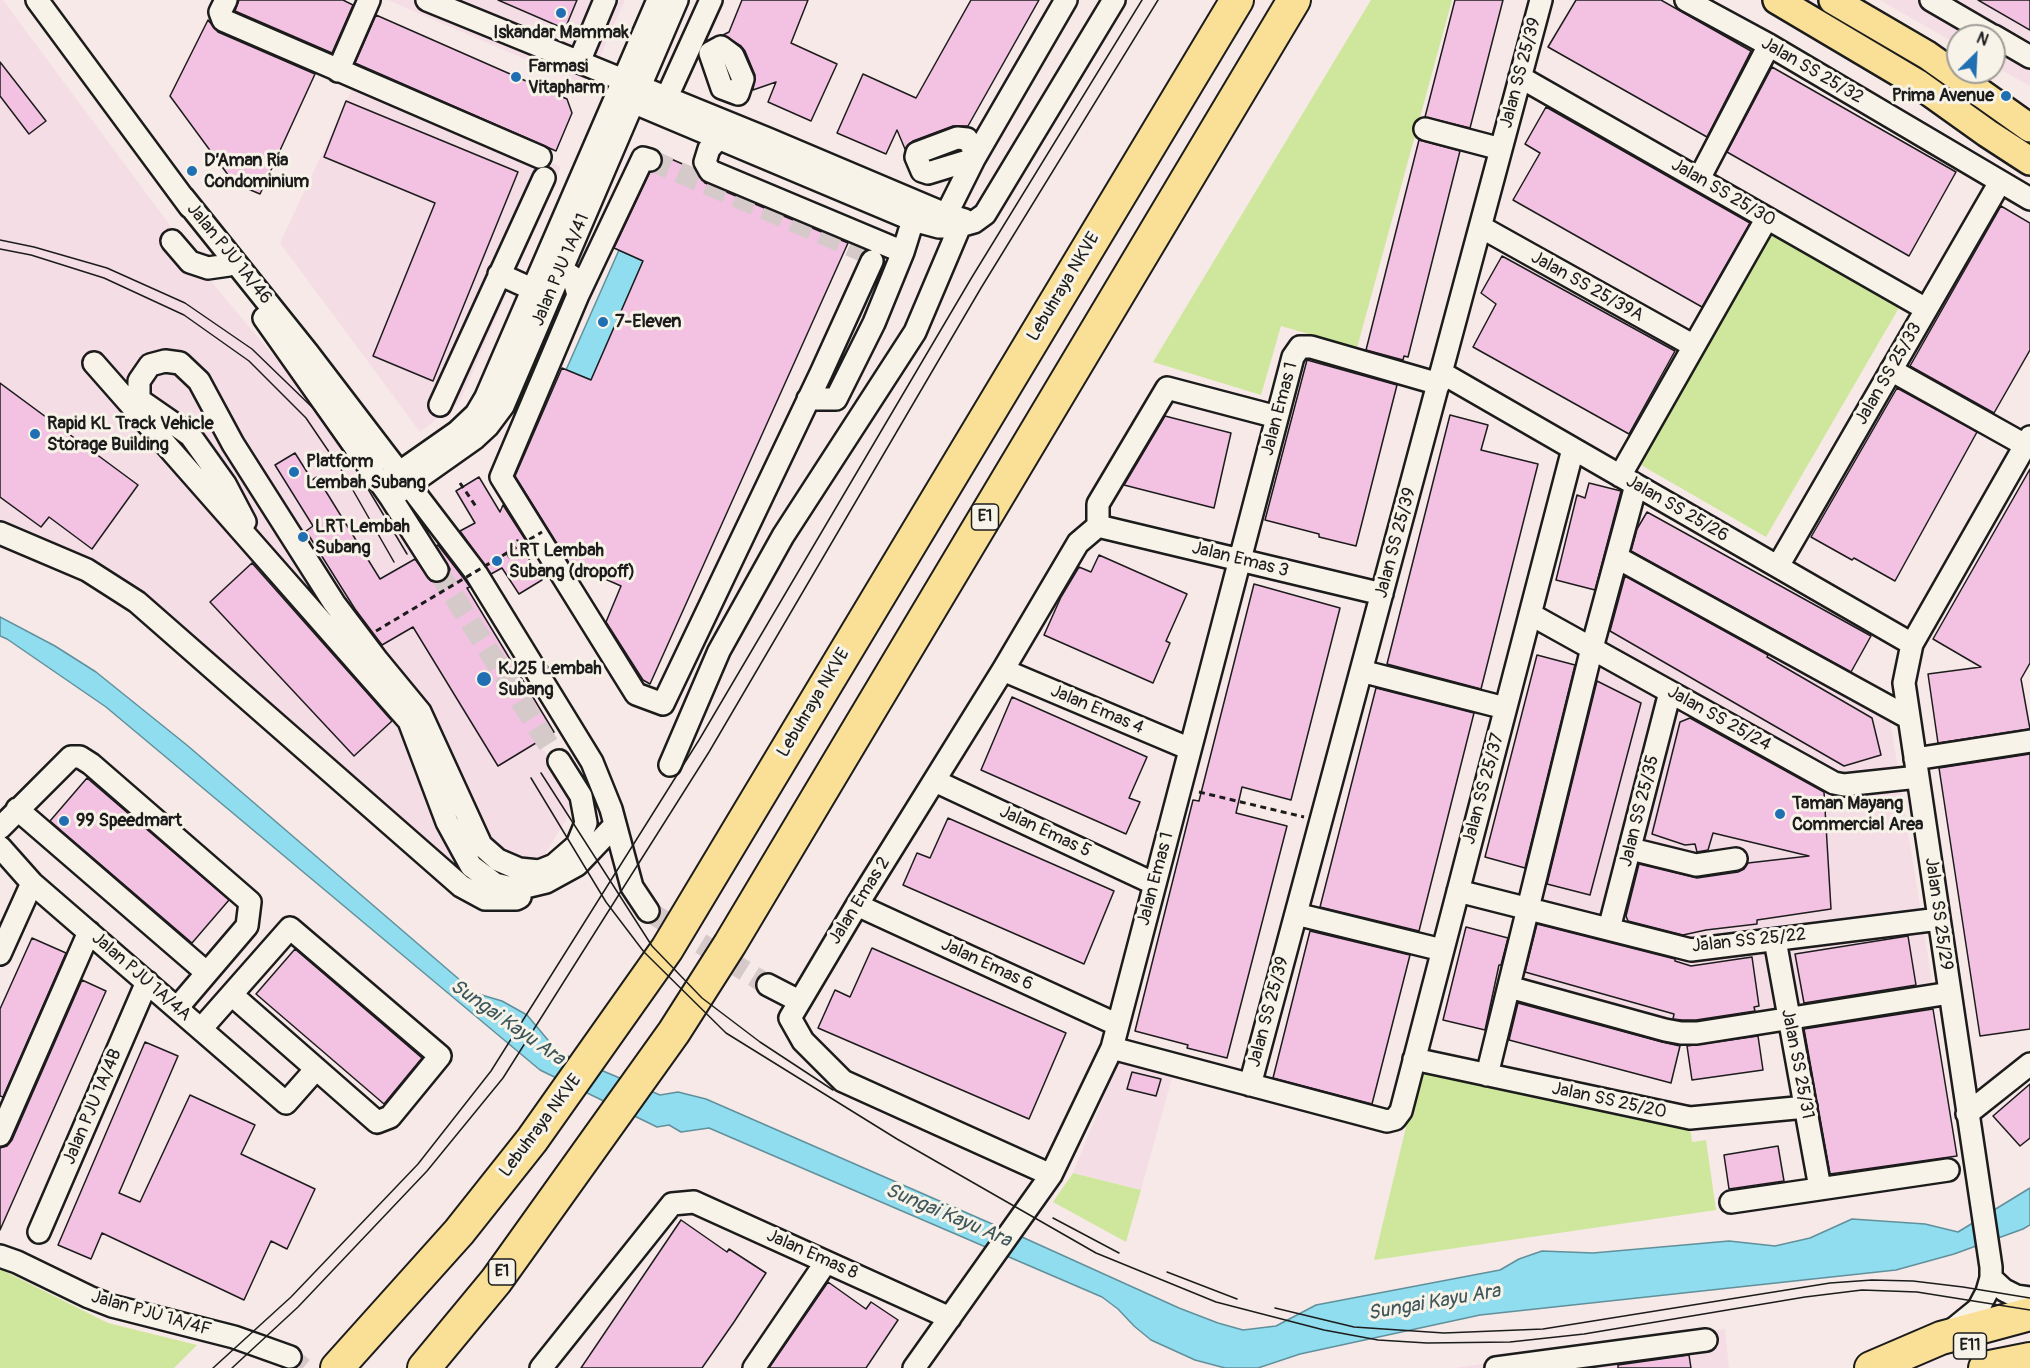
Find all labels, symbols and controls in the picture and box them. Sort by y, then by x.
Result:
marker: Iskandar Mammak [554,6,568,20]
street label: Jalan SS 25/39 [1496,15,1546,131]
place label: Iskandar Mammak [493,22,629,44]
north arrow [1946,24,2006,84]
text: N [1973,28,1992,51]
street label: Jalan SS 25/32 [1757,33,1867,109]
place label: Farmasi Vitapharm [528,56,605,98]
marker: Farmasi Vitapharm [509,70,523,84]
place label: Prima Avenue [1892,85,1994,107]
marker: Prima Avenue [1999,89,2013,103]
place label: D’Aman Ria Condominium [204,150,309,192]
street label: Jalan SS 25/30 [1667,154,1779,232]
marker: D’Aman Ria Condominium [185,164,199,178]
street label: Jalan PJU 1A/46 [182,199,276,309]
street label: Jalan PJU 1A/41 [528,210,594,330]
street label: Lebuhraya NKVE [1023,229,1105,345]
street label: Jalan SS 25/39A [1527,247,1647,327]
place label: 7-Eleven [615,311,682,333]
marker: 7-Eleven [596,315,610,329]
street label: Jalan SS 25/33 [1851,319,1927,429]
street label: Jalan Emas 1 [1257,360,1303,458]
place label: Rapid KL Track Vehicle Storage Building [47,413,214,456]
marker: Rapid KL Track Vehicle Storage Building [28,427,42,441]
place label: Platform Lembah Subang [306,451,426,494]
marker: Platform Lembah Subang [287,465,301,479]
street label: Jalan SS 25/26 [1622,471,1732,547]
street label: Jalan SS 25/39 [1371,485,1421,601]
road number: E1 [972,504,998,530]
place label: LRT Lembah Subang [315,516,410,558]
marker: LRT Lembah Subang [296,530,310,544]
street label: Jalan Emas 3 [1189,538,1291,582]
place label: LRT Lembah Subang (dropoff) [509,540,635,582]
marker: LRT Lembah Subang (dropoff) [490,554,504,568]
street label: Lebuhraya NKVE [773,645,855,761]
place label: KJ25 Lembah Subang [498,658,602,700]
marker: KJ25 Lembah Subang [475,670,493,688]
street label: Jalan Emas 4 [1047,681,1147,739]
street label: Jalan SS 25/24 [1664,682,1774,756]
street label: Jalan SS 25/37 [1459,731,1509,847]
street label: Jalan SS 25/35 [1616,753,1664,869]
place label: Taman Mayang Commercial Area [1792,793,1923,836]
street label: Jalan Emas 5 [996,801,1094,863]
marker: Taman Mayang Commercial Area [1773,807,1787,821]
place label: 99 Speedmart [76,810,182,832]
marker: 99 Speedmart [57,814,71,828]
street label: Jalan Emas 1 [1133,830,1179,928]
street label: Jalan Emas 2 [825,853,895,949]
street label: Jalan SS 25/29 [1919,856,1957,972]
street label: Jalan SS 25/22 [1691,924,1807,958]
street label: Jalan PJU 1A/4A [87,928,195,1026]
street label: Jalan Emas 6 [937,934,1037,996]
street label: Jalan SS 25/39 [1244,954,1294,1070]
water label: Sungai Kayu Ara [445,975,569,1071]
street label: Jalan SS 25/31 [1776,1007,1818,1121]
street label: Jalan PJU 1A/4B [59,1046,127,1168]
street label: Lebuhraya NKVE [495,1070,587,1182]
street label: Jalan SS 25/20 [1550,1078,1668,1124]
water label: Sungai Kayu Ara [882,1179,1014,1253]
street label: Jalan Emas 8 [763,1225,861,1285]
road number: E1 [488,1259,516,1285]
water label: Sungai Kayu Ara [1366,1280,1502,1326]
street label: Jalan PJU 1A/4F [88,1287,214,1341]
road number: E11 [1954,1333,1986,1359]

